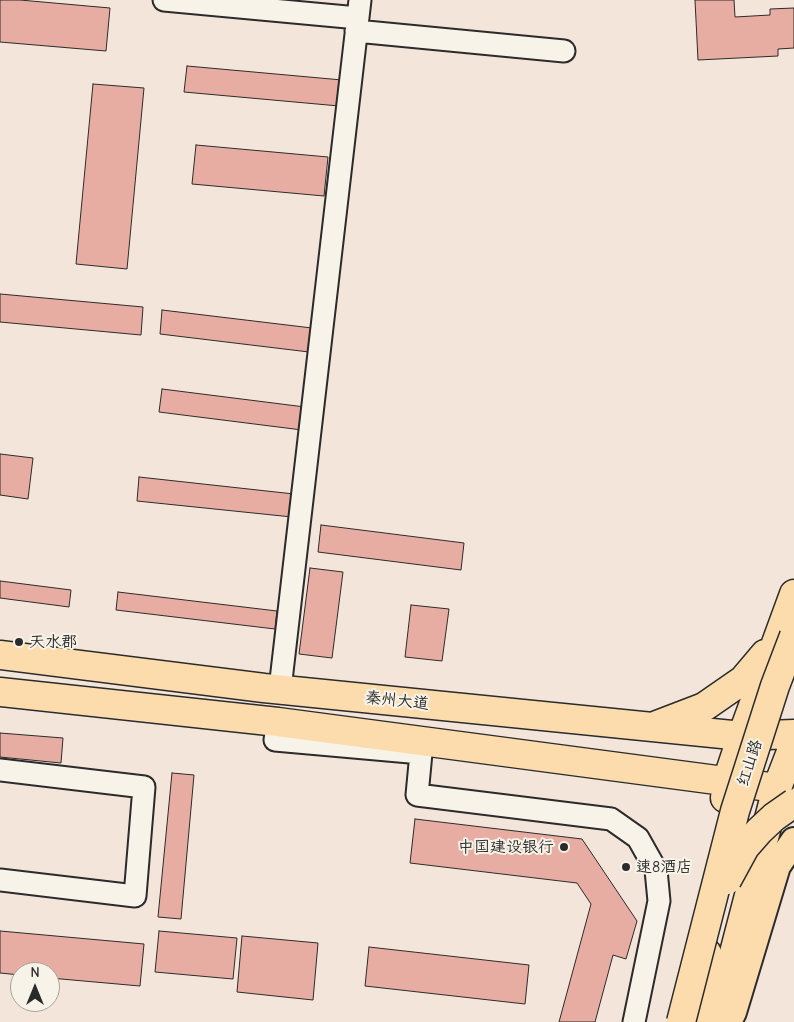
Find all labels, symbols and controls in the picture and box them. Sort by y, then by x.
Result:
place label: 天水郡 [29,632,77,652]
marker: 天水郡 [13,636,25,648]
street label: 秦州大道 [364,688,430,714]
street label: 红山路 [733,737,767,789]
place label: 中国建设银行 [458,837,554,857]
marker: 中国建设银行 [558,841,570,853]
place label: 速8酒店 [636,857,692,877]
marker: 速8酒店 [620,861,632,873]
north arrow [10,962,60,1012]
text: N [30,964,40,981]

